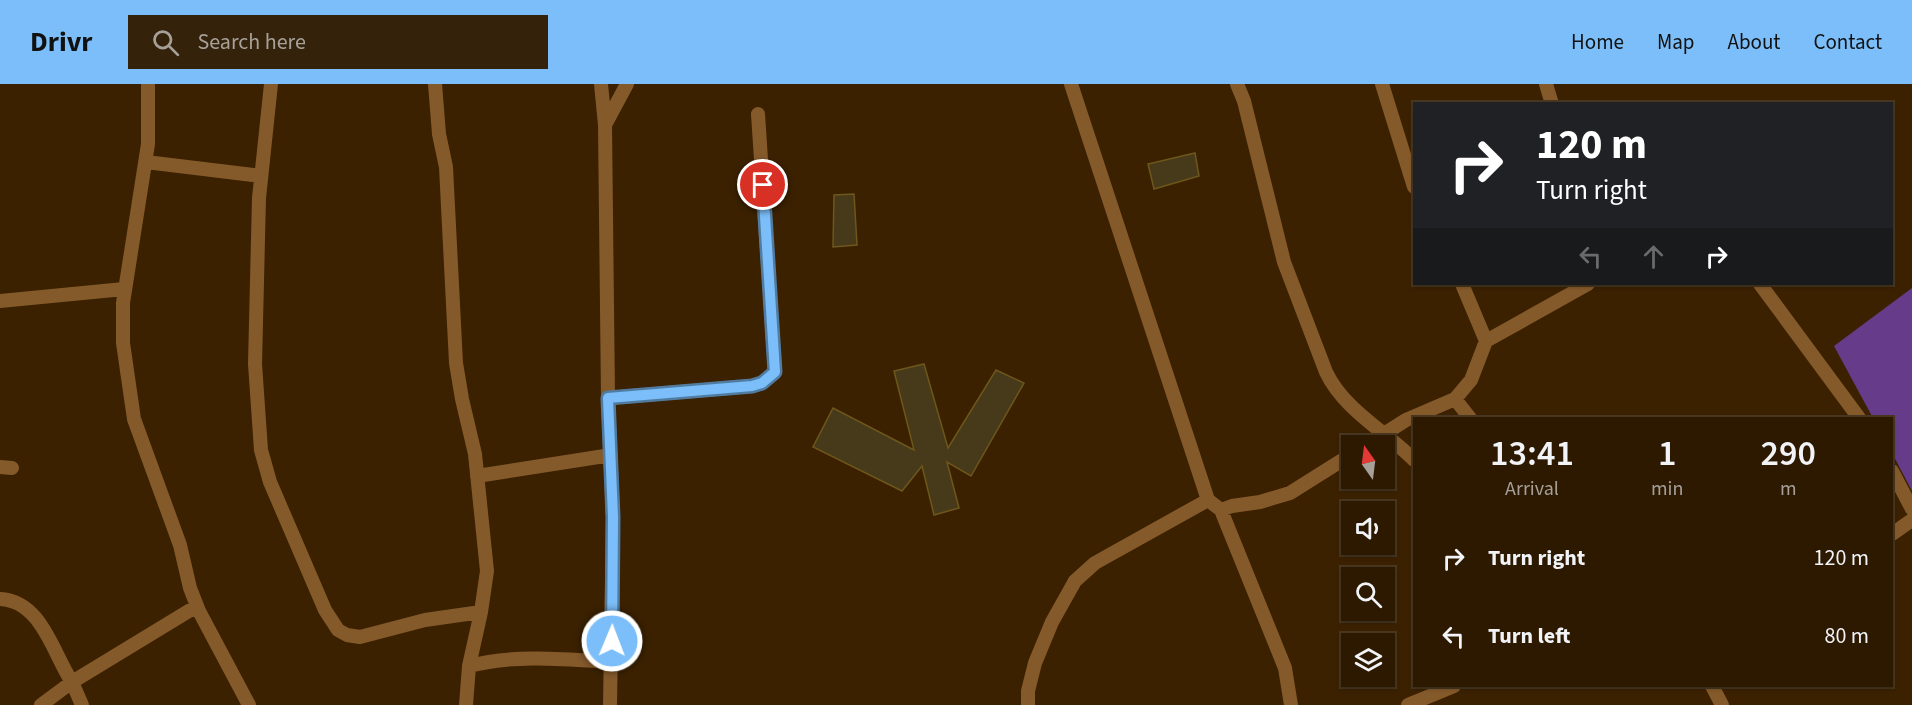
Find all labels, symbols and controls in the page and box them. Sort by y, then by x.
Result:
search box [128,15,548,69]
text: Drivr [30,22,92,62]
icon: search [149,26,182,59]
text: Search here [197,26,306,58]
text: Home [1571,27,1624,57]
text: Map [1657,27,1695,57]
text: About [1728,27,1780,57]
text: Contact [1813,27,1882,57]
text: 120 m [1536,115,1647,175]
icon: right [1437,126,1515,204]
pin [737,159,788,210]
icon: arrive [746,168,779,201]
text: Turn right [1536,171,1647,210]
icon: left [1574,240,1607,273]
icon: ahead [1637,240,1670,273]
icon: right [1700,240,1733,273]
text: 13:41 [1490,428,1574,479]
text: 1 [1658,428,1676,479]
text: 290 [1760,428,1816,479]
north arrow [1341,435,1395,489]
map controls [1341,435,1395,687]
text: Arrival [1505,475,1559,503]
text: min [1651,475,1683,503]
text: m [1780,475,1796,503]
button: sound [1341,501,1395,555]
icon: right [1437,542,1470,575]
text: Turn right [1488,542,1585,574]
text: 120 m [1814,542,1869,574]
button: search [1341,567,1395,621]
position arrow [580,609,644,673]
icon: left [1437,620,1470,653]
text: Turn left [1488,620,1570,652]
text: 80 m [1824,620,1869,652]
button: layers [1341,633,1395,687]

